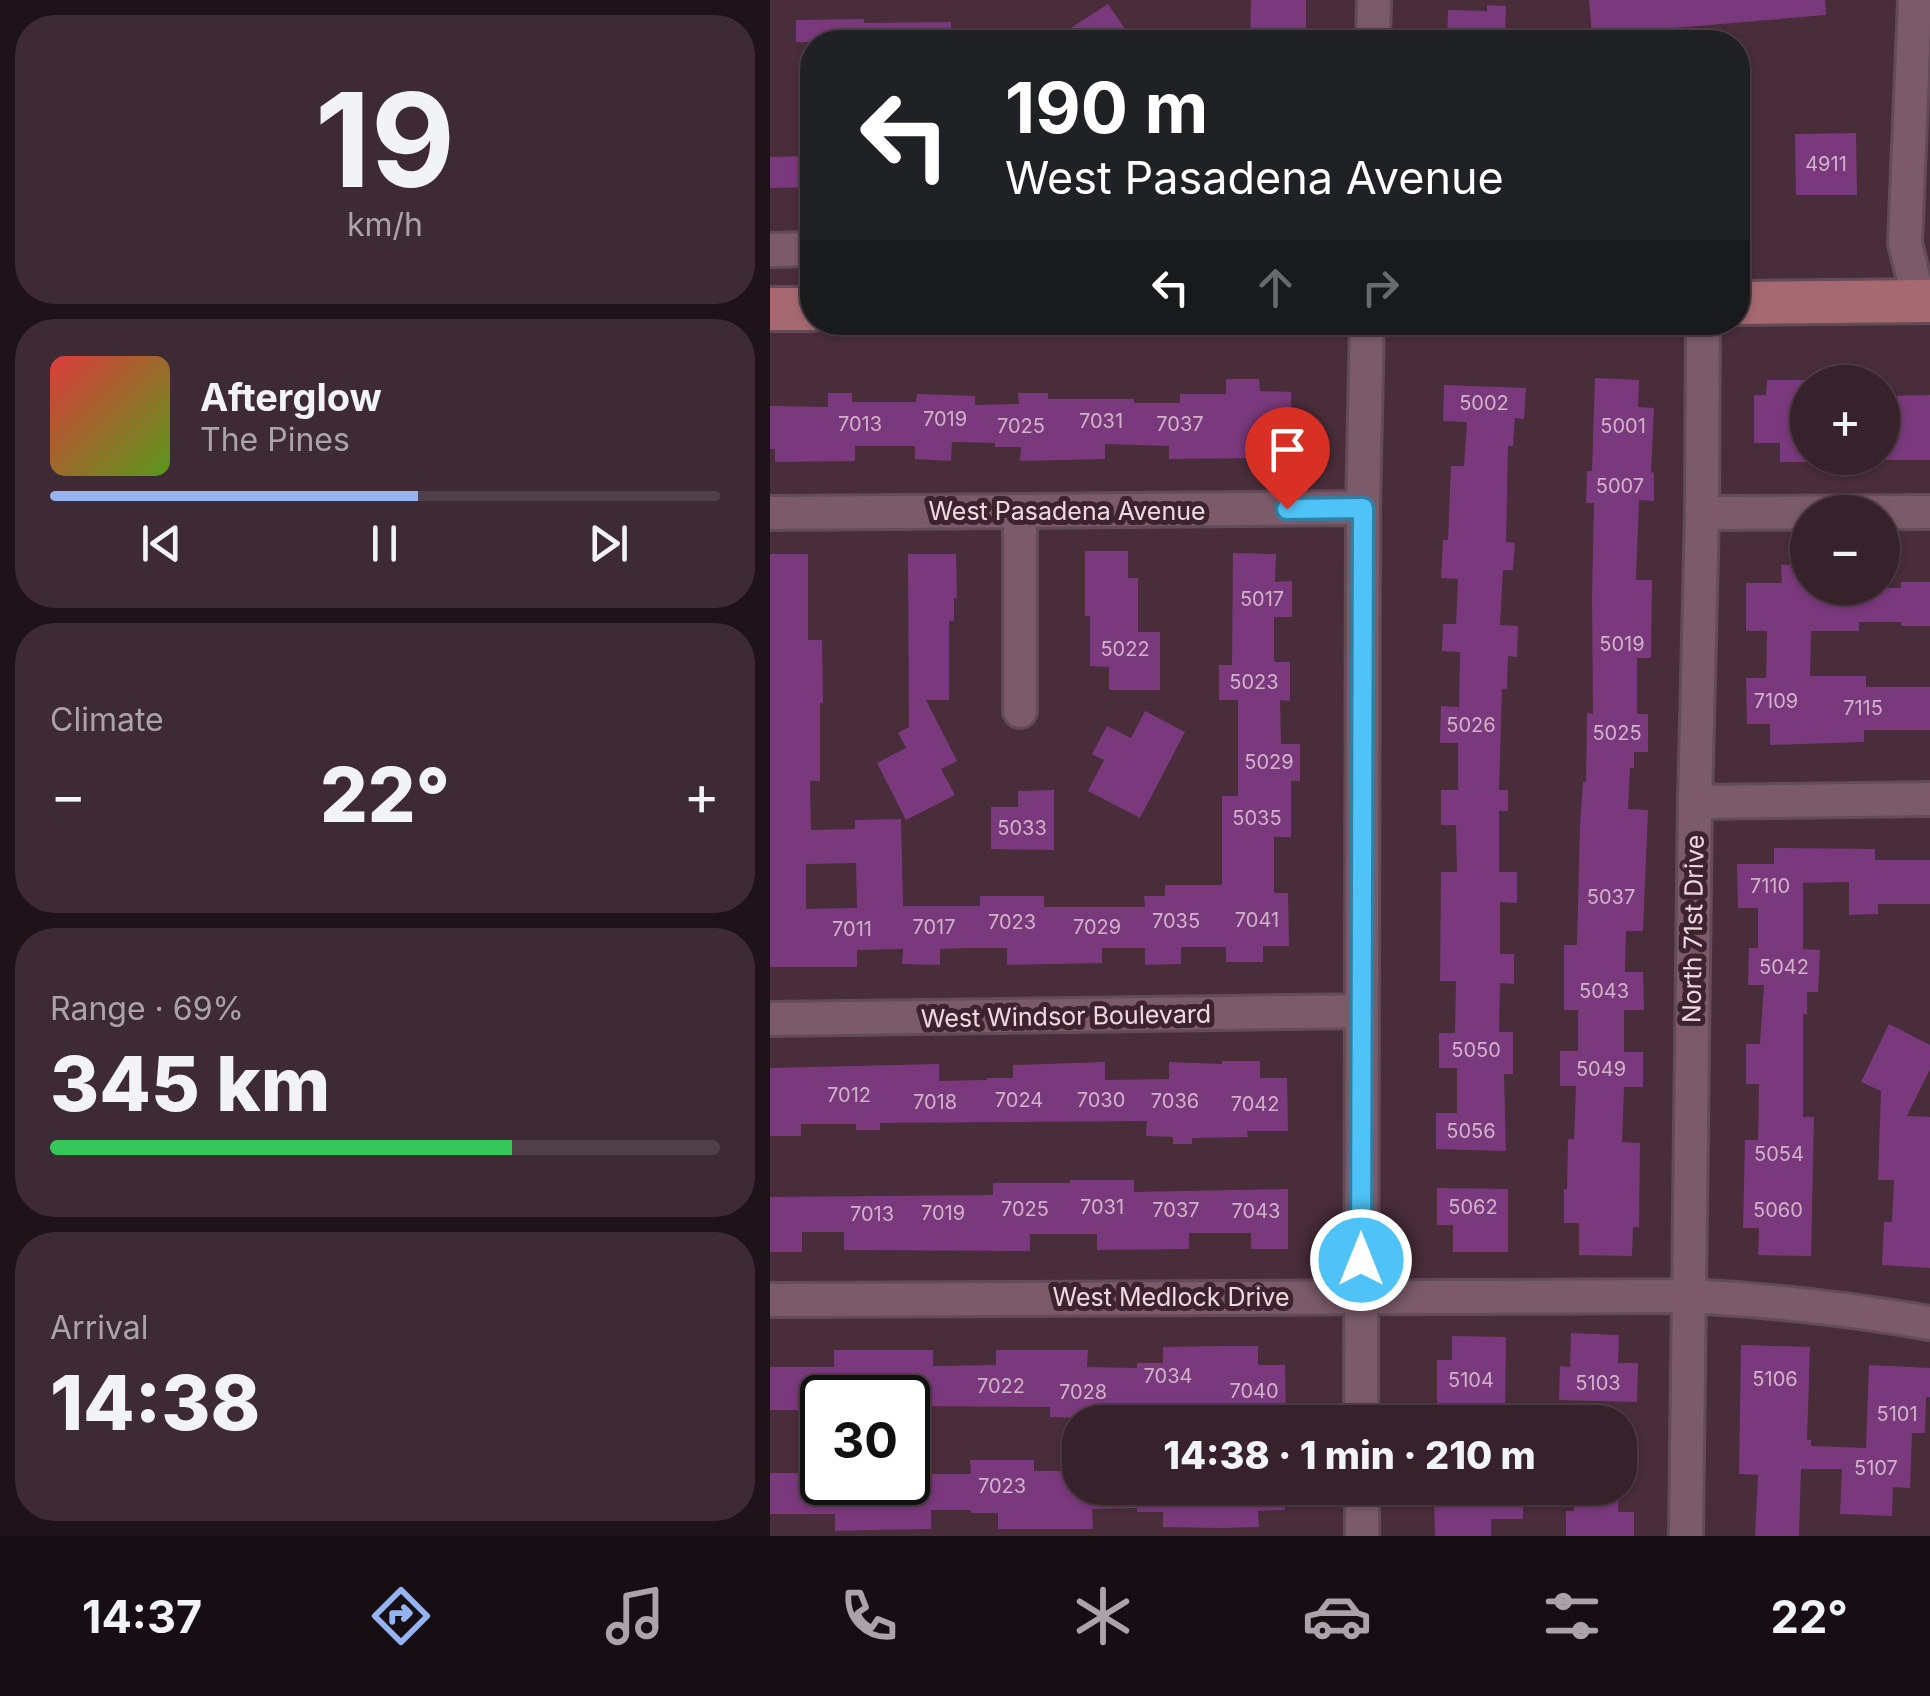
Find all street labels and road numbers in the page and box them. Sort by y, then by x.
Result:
street label: West Pasadena Avenue [928,496,1206,526]
street label: North 71st Drive [1676,835,1710,1023]
street label: West Windsor Boulevard [921,998,1211,1034]
street label: West Medlock Drive [1053,1282,1289,1312]

